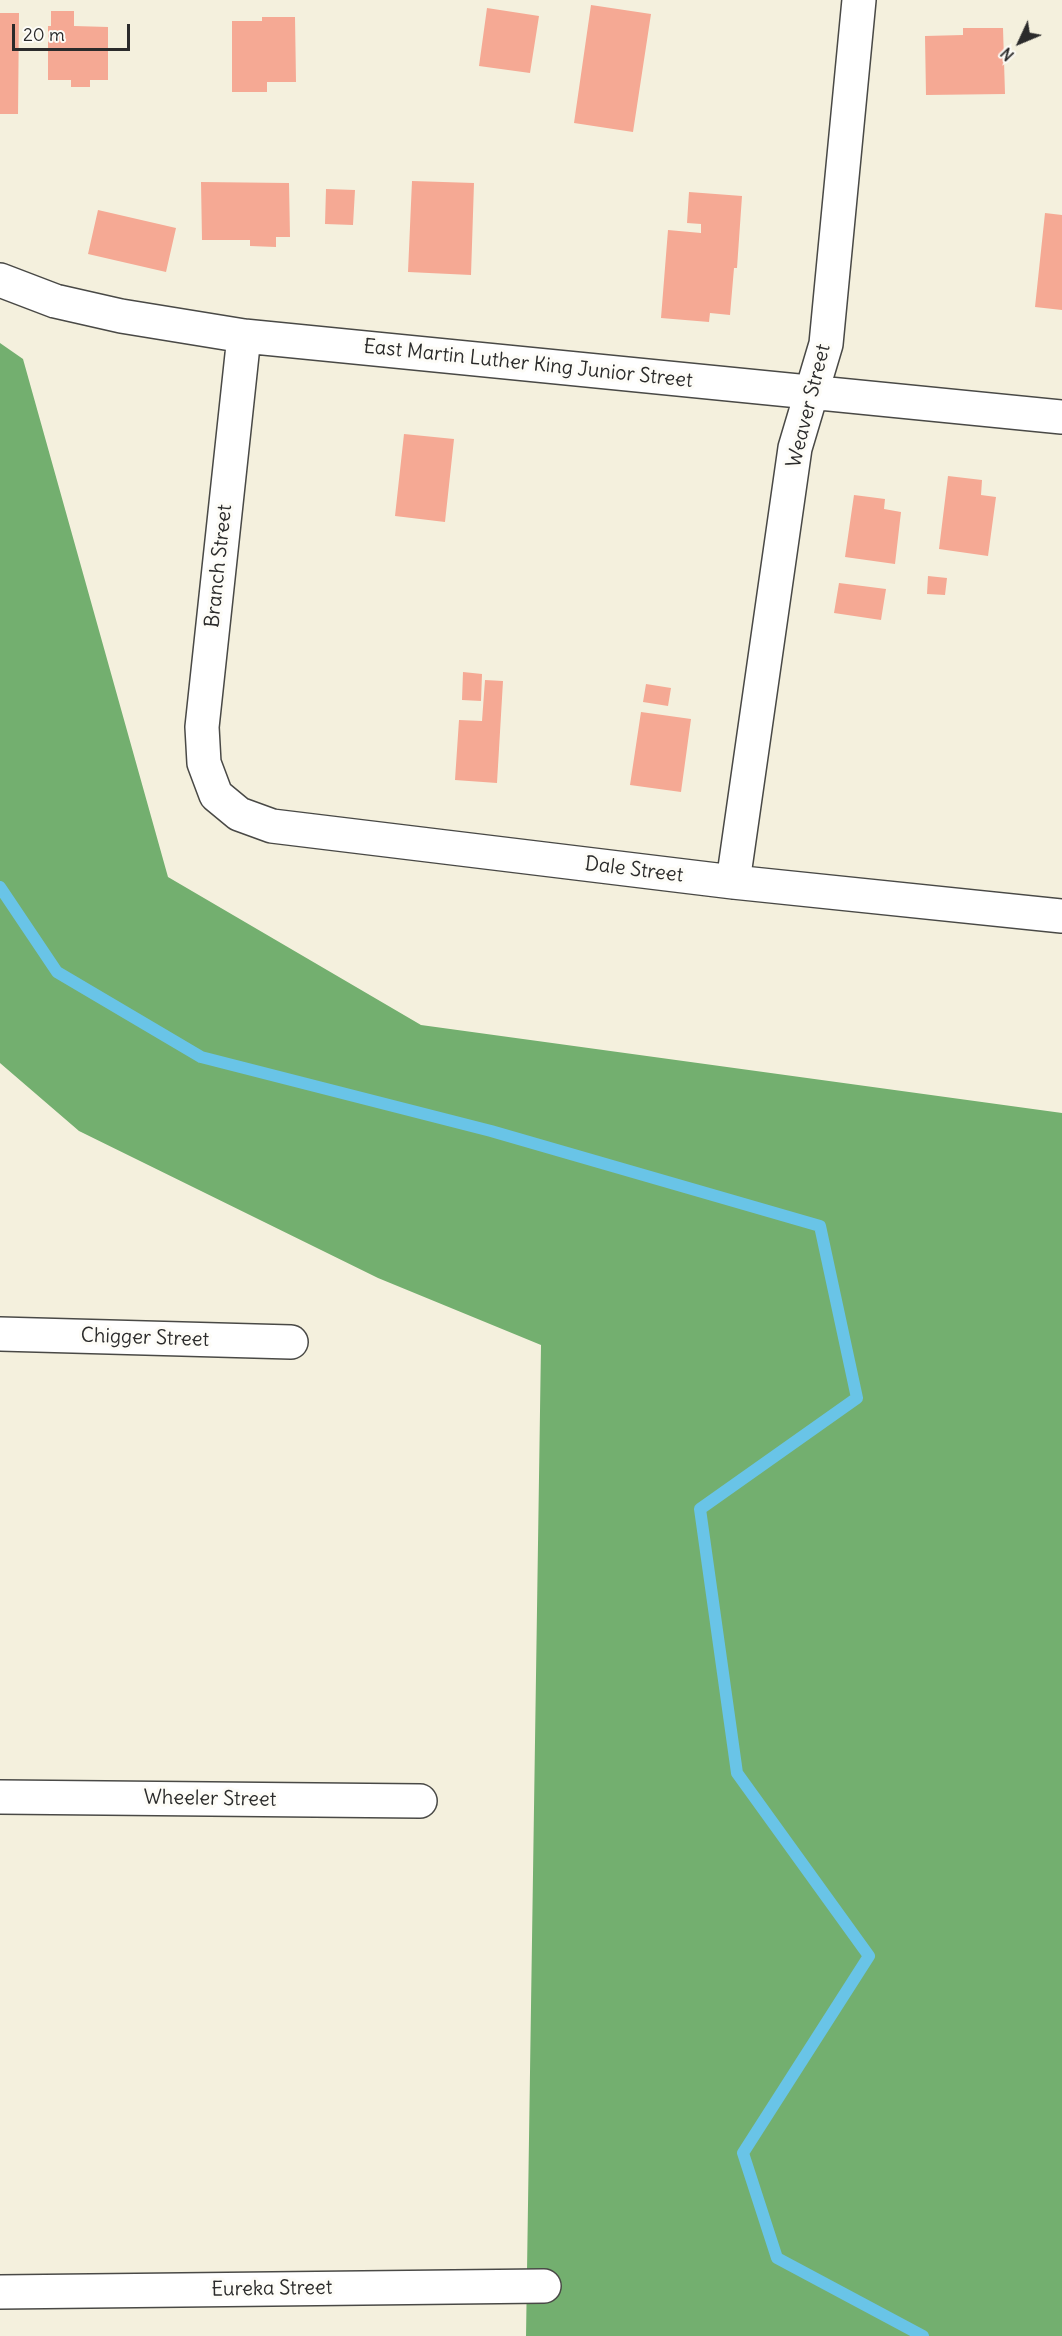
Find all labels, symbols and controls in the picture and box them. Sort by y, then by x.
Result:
scale bar [15,12,134,50]
north arrow [990,12,1050,72]
text: 20 m [23,23,65,46]
text: N [996,44,1018,65]
street label: East Martin Luther King Junior Street [362,335,694,393]
street label: Weaver Street [782,342,836,470]
street label: Branch Street [201,503,237,629]
street label: Dale Street [583,852,685,888]
street label: Chigger Street [80,1324,210,1352]
street label: Wheeler Street [143,1786,277,1812]
street label: Eureka Street [211,2276,333,2302]

